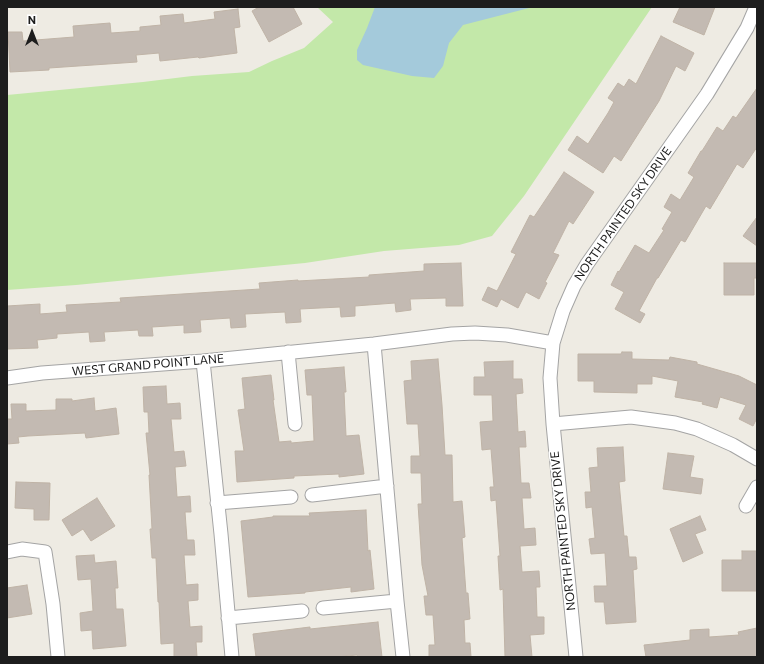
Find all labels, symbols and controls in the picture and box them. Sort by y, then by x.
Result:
north arrow [12,12,52,52]
text: N [28,13,36,26]
street label: NORTH PAINTED SKY DRIVE [571,144,675,284]
street label: WEST GRAND POINT LANE [71,351,225,379]
street label: NORTH PAINTED SKY DRIVE [547,451,579,611]

